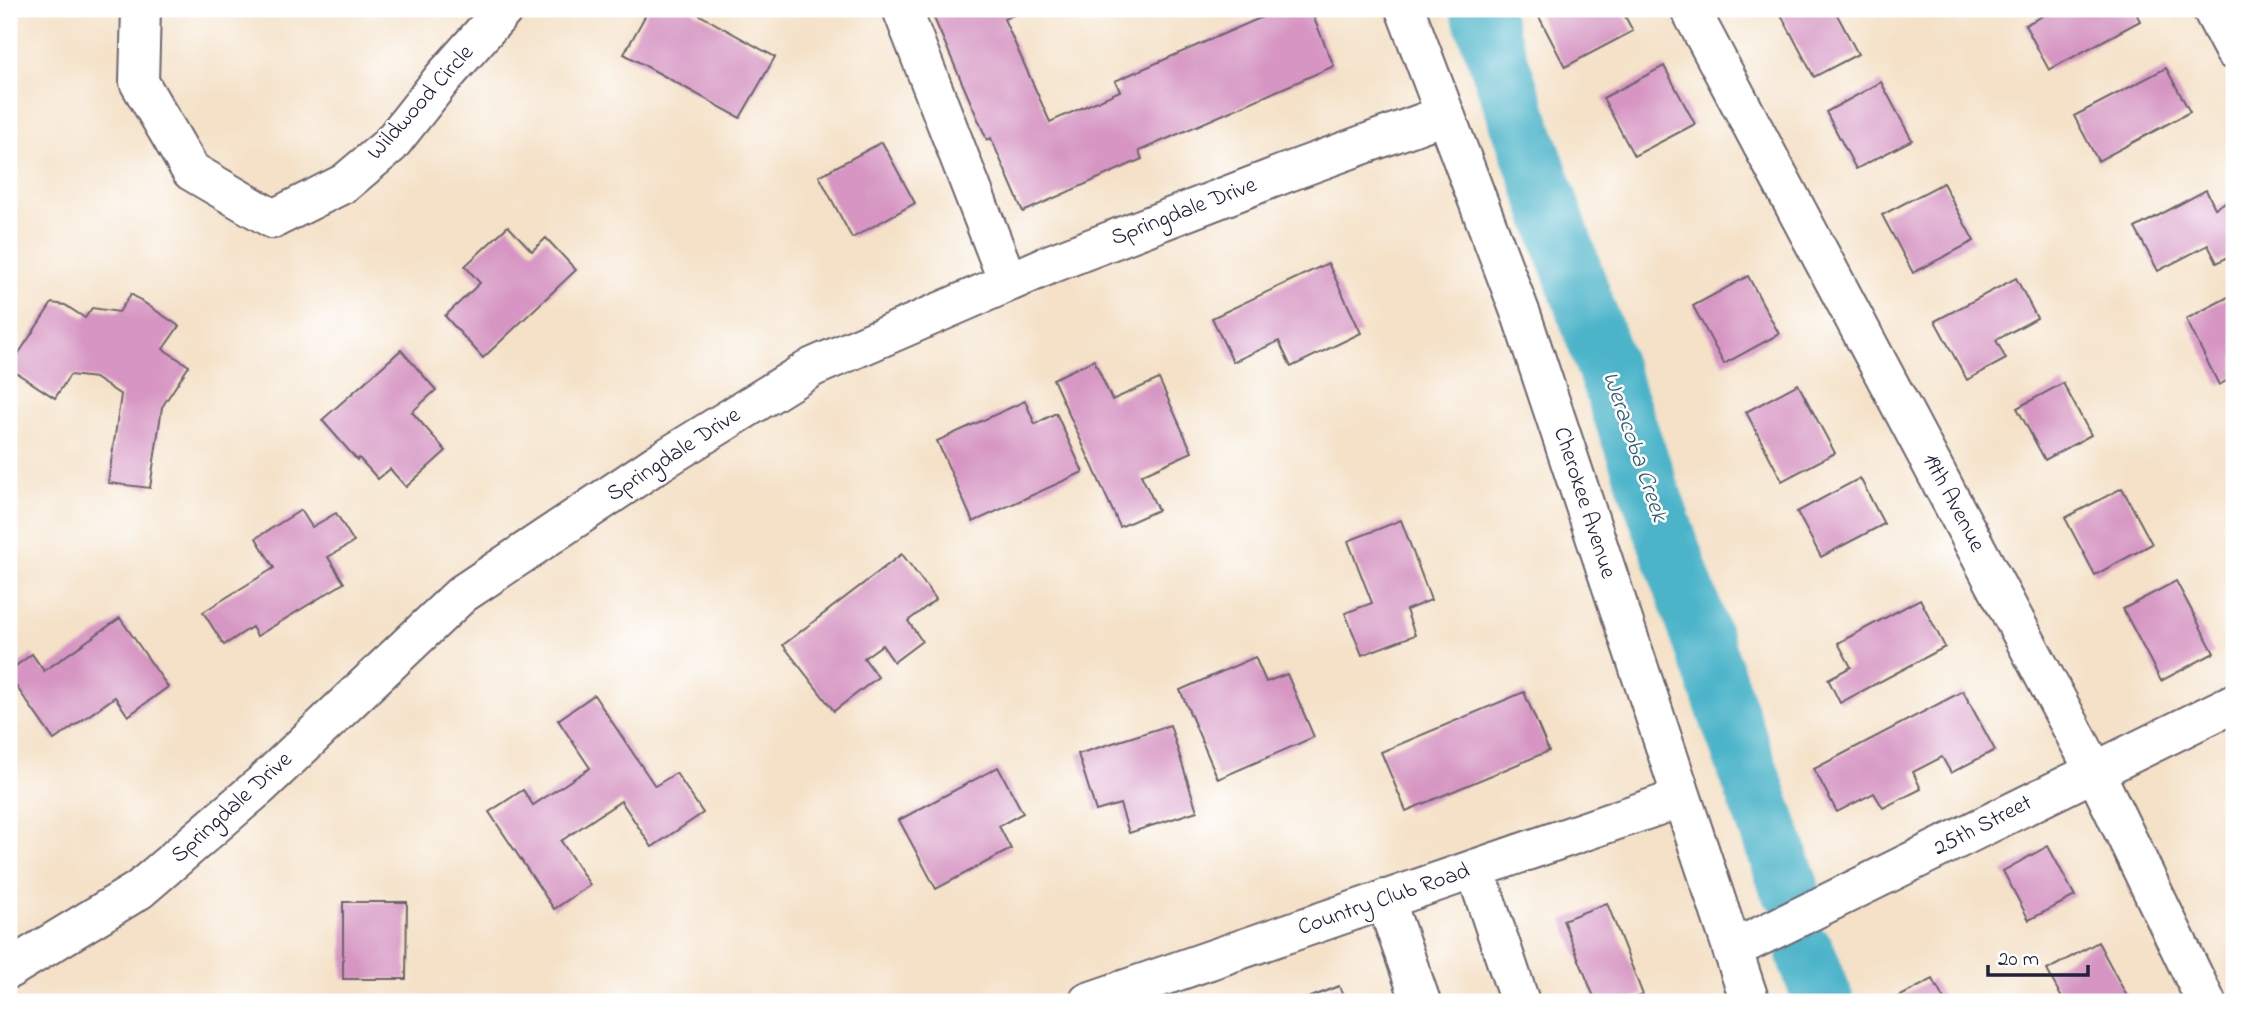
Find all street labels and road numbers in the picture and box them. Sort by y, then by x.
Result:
street label: Wildwood Circle [360,37,482,168]
street label: Springdale Drive [1106,169,1263,256]
street label: Springdale Drive [601,399,748,511]
street label: Cherokee Avenue [1544,423,1624,584]
street label: 19th Avenue [1913,448,1993,559]
street label: Springdale Drive [164,744,301,872]
street label: 25th Street [1928,787,2038,865]
street label: Country Club Road [1294,855,1475,947]

